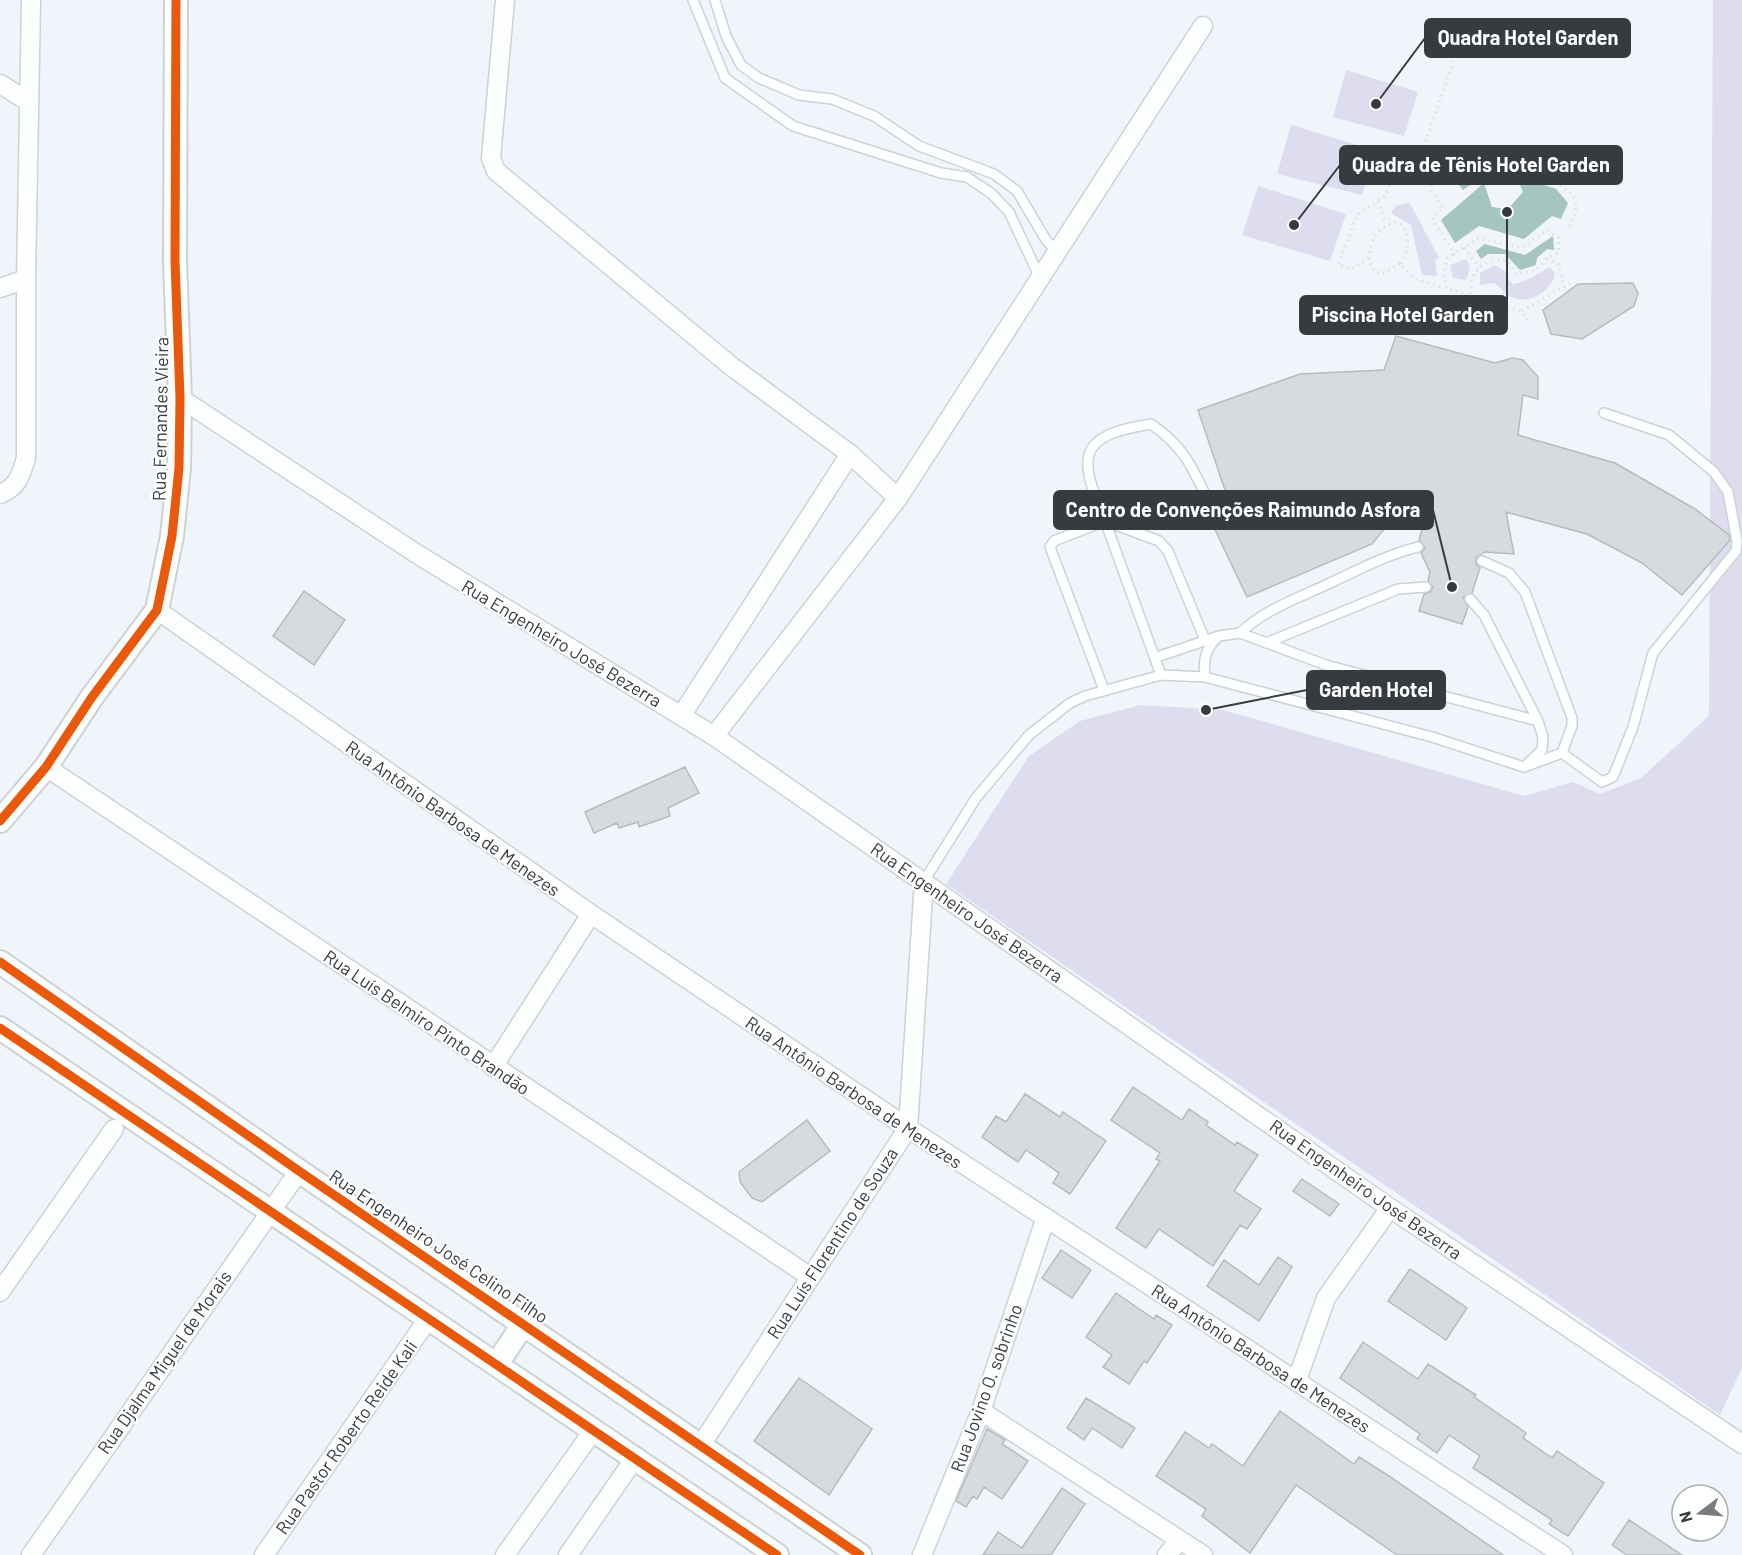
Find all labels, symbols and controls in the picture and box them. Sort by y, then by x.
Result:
callout: Quadra Hotel Garden [1425,19,1630,57]
text: Quadra Hotel Garden [1438,25,1618,49]
callout: Quadra de Tênis Hotel Garden [1340,146,1622,184]
text: Quadra de Tênis Hotel Garden [1352,152,1610,176]
callout: Piscina Hotel Garden [1300,296,1507,334]
text: Piscina Hotel Garden [1312,302,1494,326]
street label: Rua Fernandes Vieira [148,337,172,501]
callout: Centro de Convenções Raimundo Asfora [1054,491,1433,529]
text: Centro de Convenções Raimundo Asfora [1066,497,1420,521]
street label: Rua Engenheiro José Bezerra [458,574,666,712]
callout: Garden Hotel [1307,671,1445,709]
text: Garden Hotel [1319,677,1433,701]
street label: Rua Antônio Barbosa de Menezes [342,735,564,901]
street label: Rua Engenheiro José Bezerra [867,837,1067,987]
street label: Rua Luís Belmiro Pinto Brandão [320,945,534,1099]
street label: Rua Antônio Barbosa de Menezes [742,1011,966,1173]
street label: Rua Engenheiro José Bezerra [1266,1114,1466,1264]
street label: Rua Luís Florentino de Souza [762,1143,902,1343]
street label: Rua Engenheiro José Celino Filho [325,1164,553,1328]
street label: Rua Djalma Miguel de Morais [92,1266,236,1458]
street label: Rua Antônio Barbosa de Menezes [1148,1279,1374,1437]
street label: Rua Jovino O. sobrinho [945,1301,1027,1475]
street label: Rua Pastor Roberto Reide Kali [271,1336,421,1538]
north arrow [1670,1483,1730,1543]
text: N [1675,1510,1696,1525]

